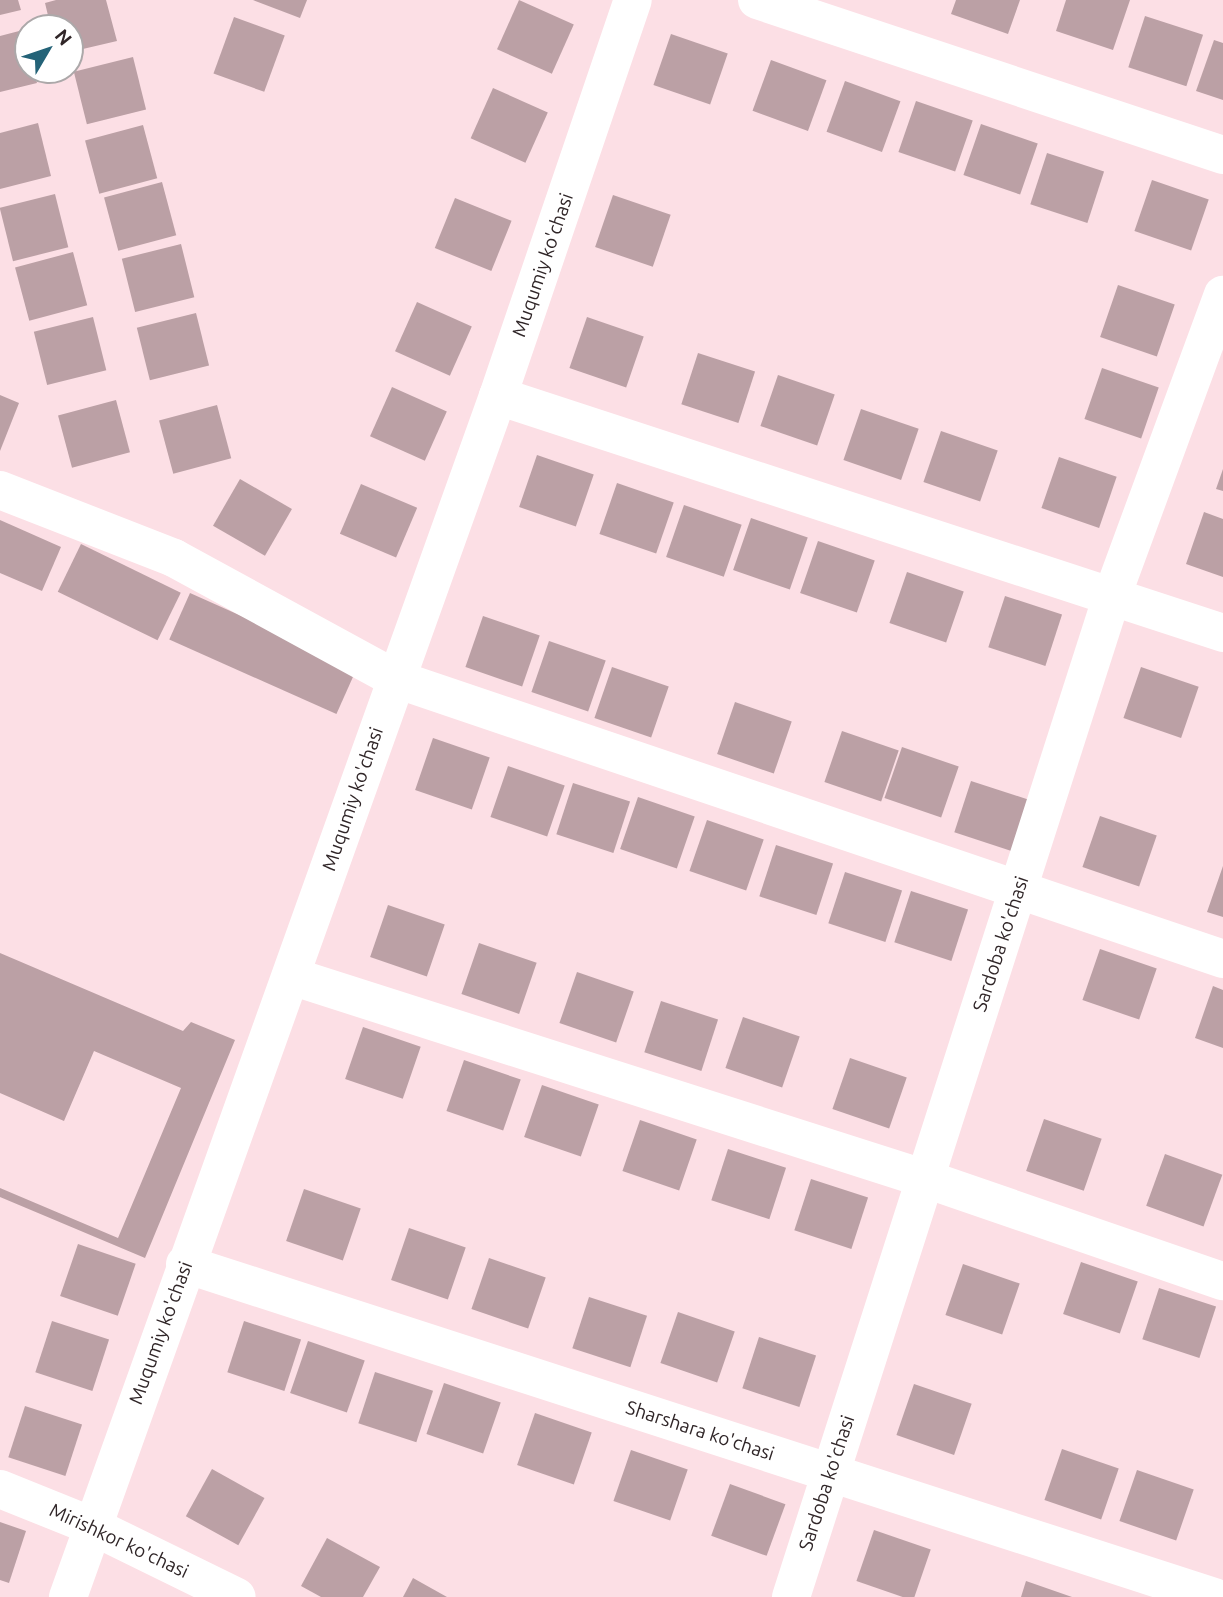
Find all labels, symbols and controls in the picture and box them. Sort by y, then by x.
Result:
north arrow [14,14,84,84]
text: N [51,25,77,49]
street label: Muqumiy ko'chasi [508,190,578,340]
street label: Muqumiy ko'chasi [318,724,388,874]
street label: Sardoba ko'chasi [968,873,1034,1015]
street label: Muqumiy ko'chasi [125,1258,197,1408]
street label: Sharshara ko'chasi [623,1396,777,1466]
street label: Sardoba ko'chasi [794,1412,860,1554]
street label: Mirishkor ko'chasi [46,1499,192,1583]

